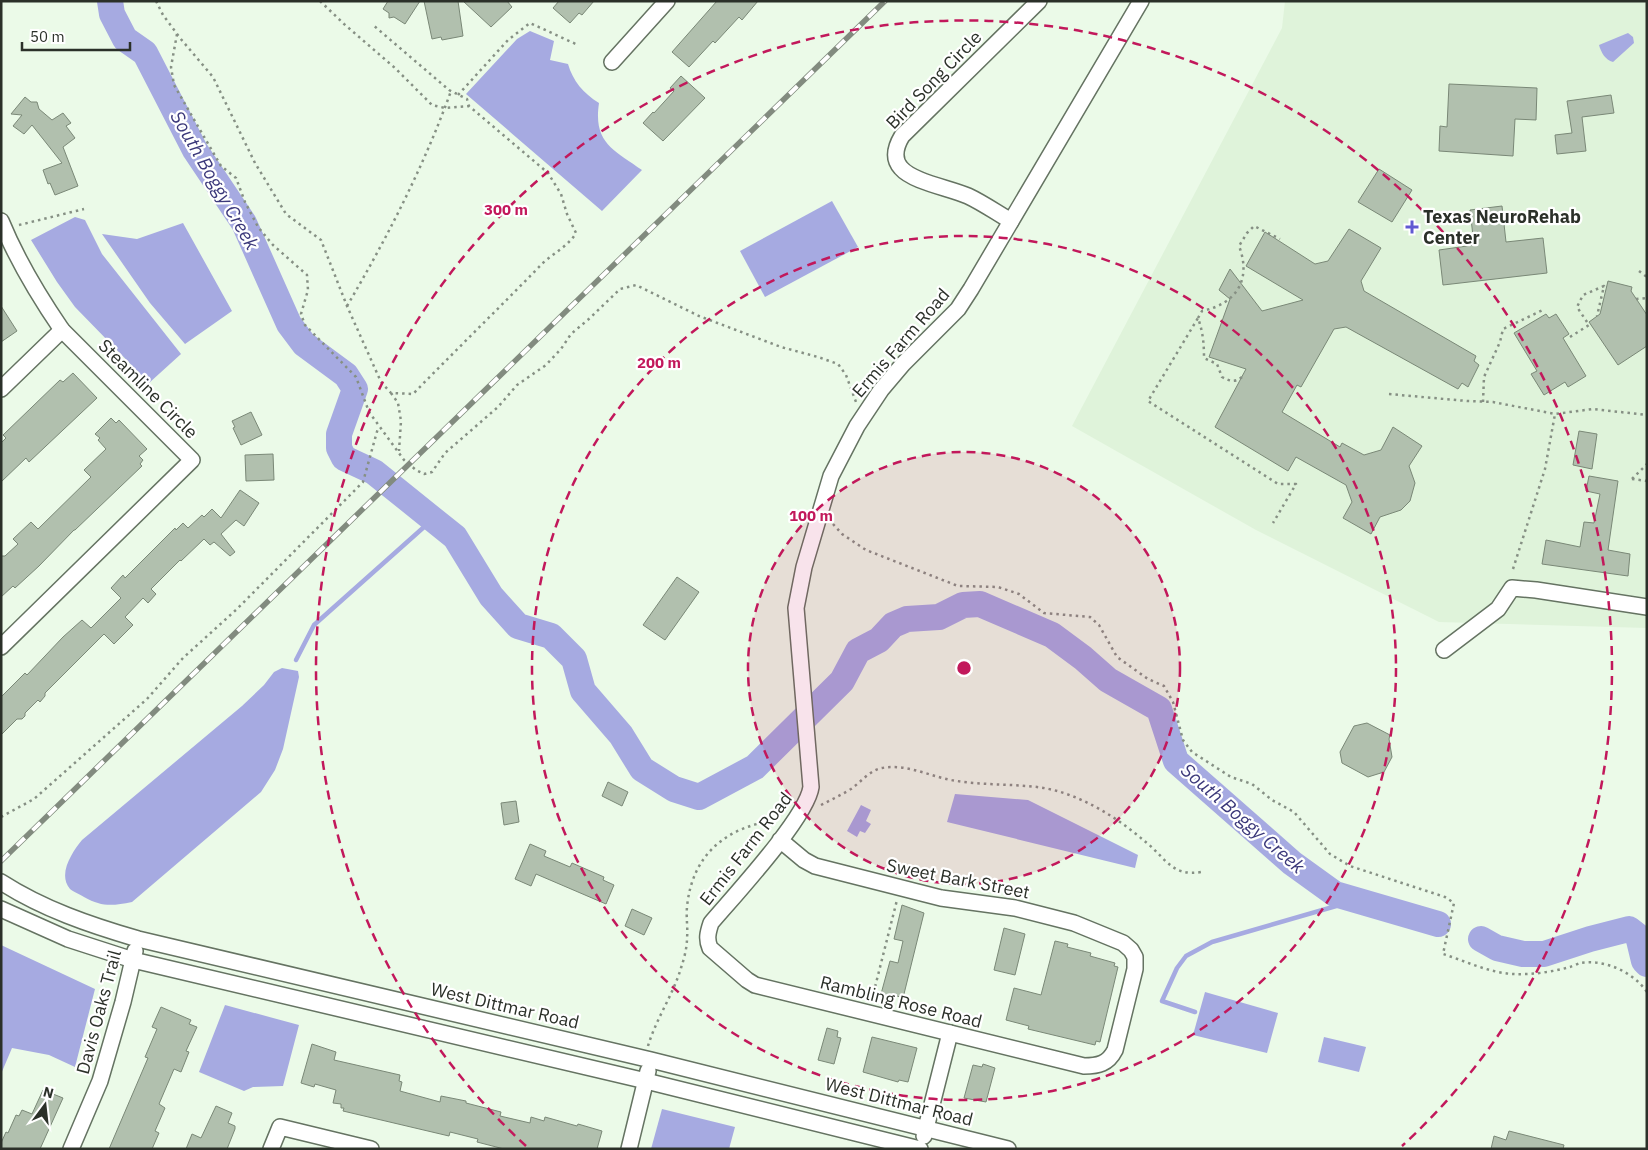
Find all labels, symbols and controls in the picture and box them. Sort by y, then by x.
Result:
scale bar [22,20,130,52]
street label: Bird Song Circle [881,26,986,134]
text: 50 m [30,27,65,46]
water label: South Boggy Creek [166,106,265,255]
text: 300 m [484,200,528,219]
place label: Texas NeuroRehab Center [1423,205,1581,249]
marker: Texas NeuroRehab Center [1405,220,1419,234]
street label: Ermis Farm Road [847,283,954,402]
street label: Steamline Circle [94,334,203,443]
text: 200 m [637,353,681,372]
text: 100 m [789,506,833,525]
centre of rings [955,659,973,677]
water label: South Boggy Creek [1176,758,1311,879]
street label: Ermis Farm Road [694,788,797,910]
street label: Sweet Bark Street [884,853,1032,904]
street label: Davis Oaks Trail [71,947,126,1076]
street label: Rambling Rose Road [818,970,984,1033]
street label: West Dittmar Road [429,977,582,1034]
street label: West Dittmar Road [823,1072,975,1131]
north arrow [20,1080,70,1130]
text: N [41,1082,56,1102]

